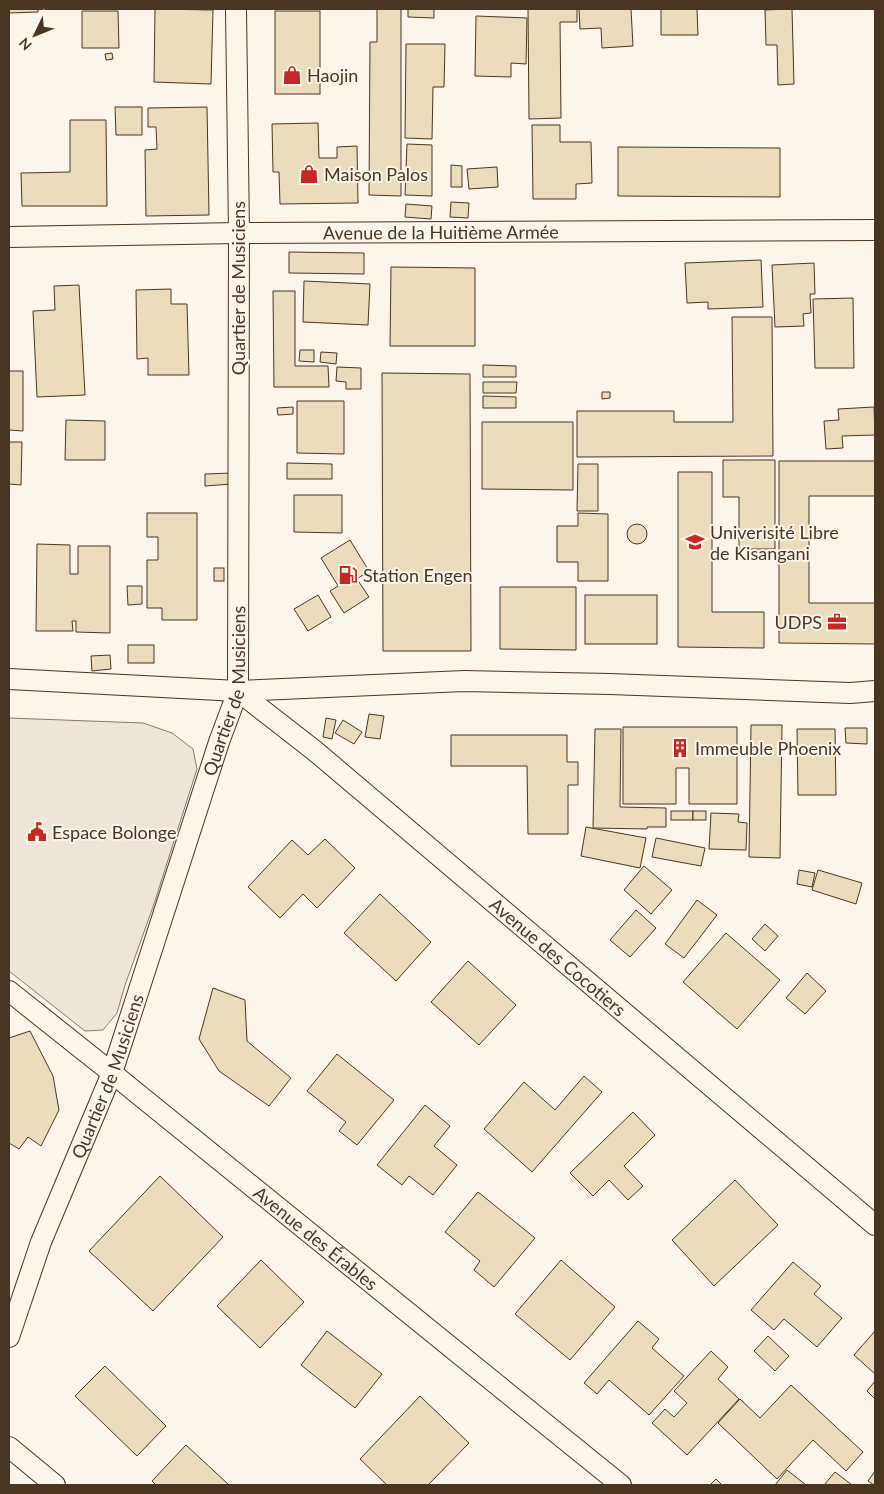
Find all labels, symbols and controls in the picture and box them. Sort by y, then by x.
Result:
north arrow [10,10,60,60]
text: N [15,34,35,54]
shop icon: Haojin [281,64,303,86]
place label: Haojin [307,64,358,86]
shop icon: Maison Palos [298,163,320,185]
place label: Maison Palos [324,163,428,185]
street label: Quartier de Musiciens [227,201,249,375]
street label: Avenue de la Huitième Armée [323,220,559,244]
place label: Univerisité Libre de Kisangani [710,521,839,564]
school or university icon: Univerisité Libre de Kisangani [684,531,706,553]
fuel station icon: Station Engen [337,564,359,586]
place label: Station Engen [363,564,473,586]
street label: Quartier de Musiciens [198,605,249,778]
place label: UDPS [774,611,822,633]
office icon: UDPS [826,611,848,633]
building icon: Immeuble Phoenix [669,737,691,759]
place label: Immeuble Phoenix [695,737,841,759]
public building icon: Espace Bolonge [26,821,48,843]
place label: Espace Bolonge [52,821,177,843]
street label: Avenue des Cocotiers [485,893,631,1021]
street label: Quartier de Musiciens [66,991,148,1162]
street label: Avenue des Érables [249,1181,383,1295]

